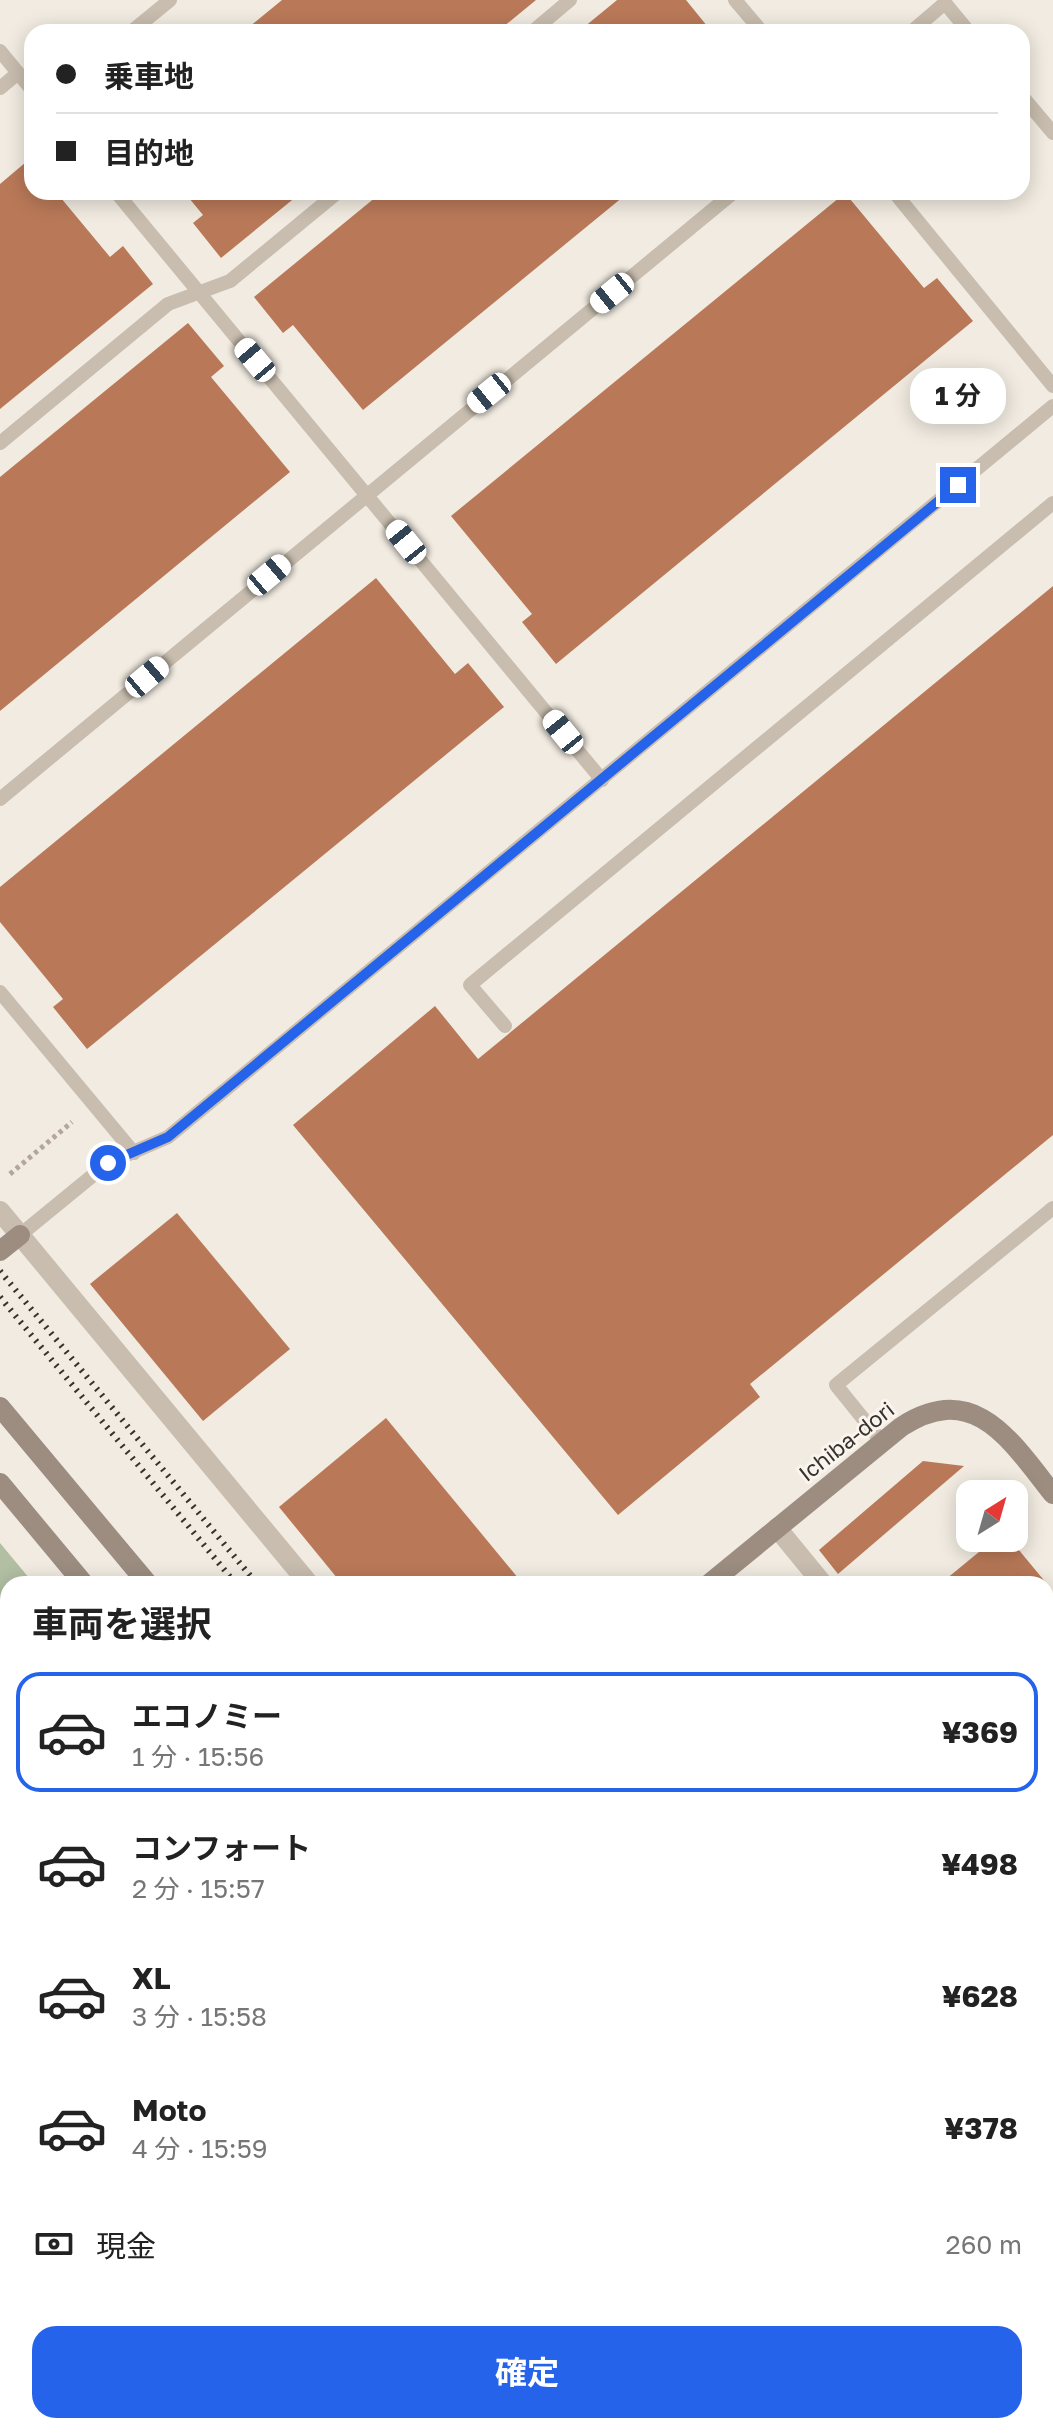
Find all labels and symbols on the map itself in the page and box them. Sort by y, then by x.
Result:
car [586,269,638,317]
car [230,334,280,386]
car [463,369,515,417]
callout: 1 分 [910,369,1006,425]
route end [940,467,976,503]
car [382,516,430,568]
car [243,550,295,600]
car [121,652,173,702]
car [539,706,587,758]
route start [90,1145,126,1181]
street label: Ichiba-dori [793,1395,899,1487]
north arrow [956,1480,1028,1552]

